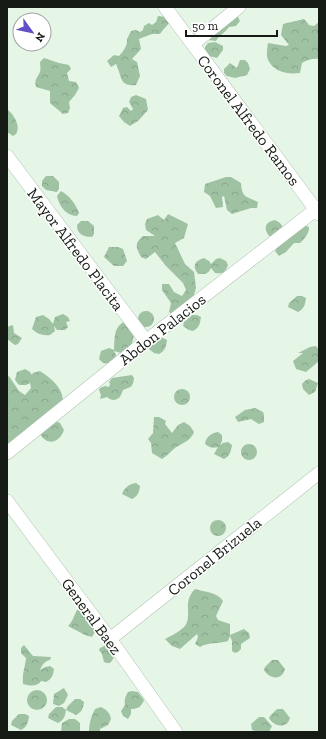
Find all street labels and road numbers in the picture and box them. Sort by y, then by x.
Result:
street label: Coronel Alfredo Ramos [193,51,304,189]
street label: Mayor Alfredo Placita [23,184,128,315]
street label: Abdon Palacios [115,290,209,369]
street label: Coronel Brizuela [164,513,265,600]
street label: General Baez [57,574,126,658]

